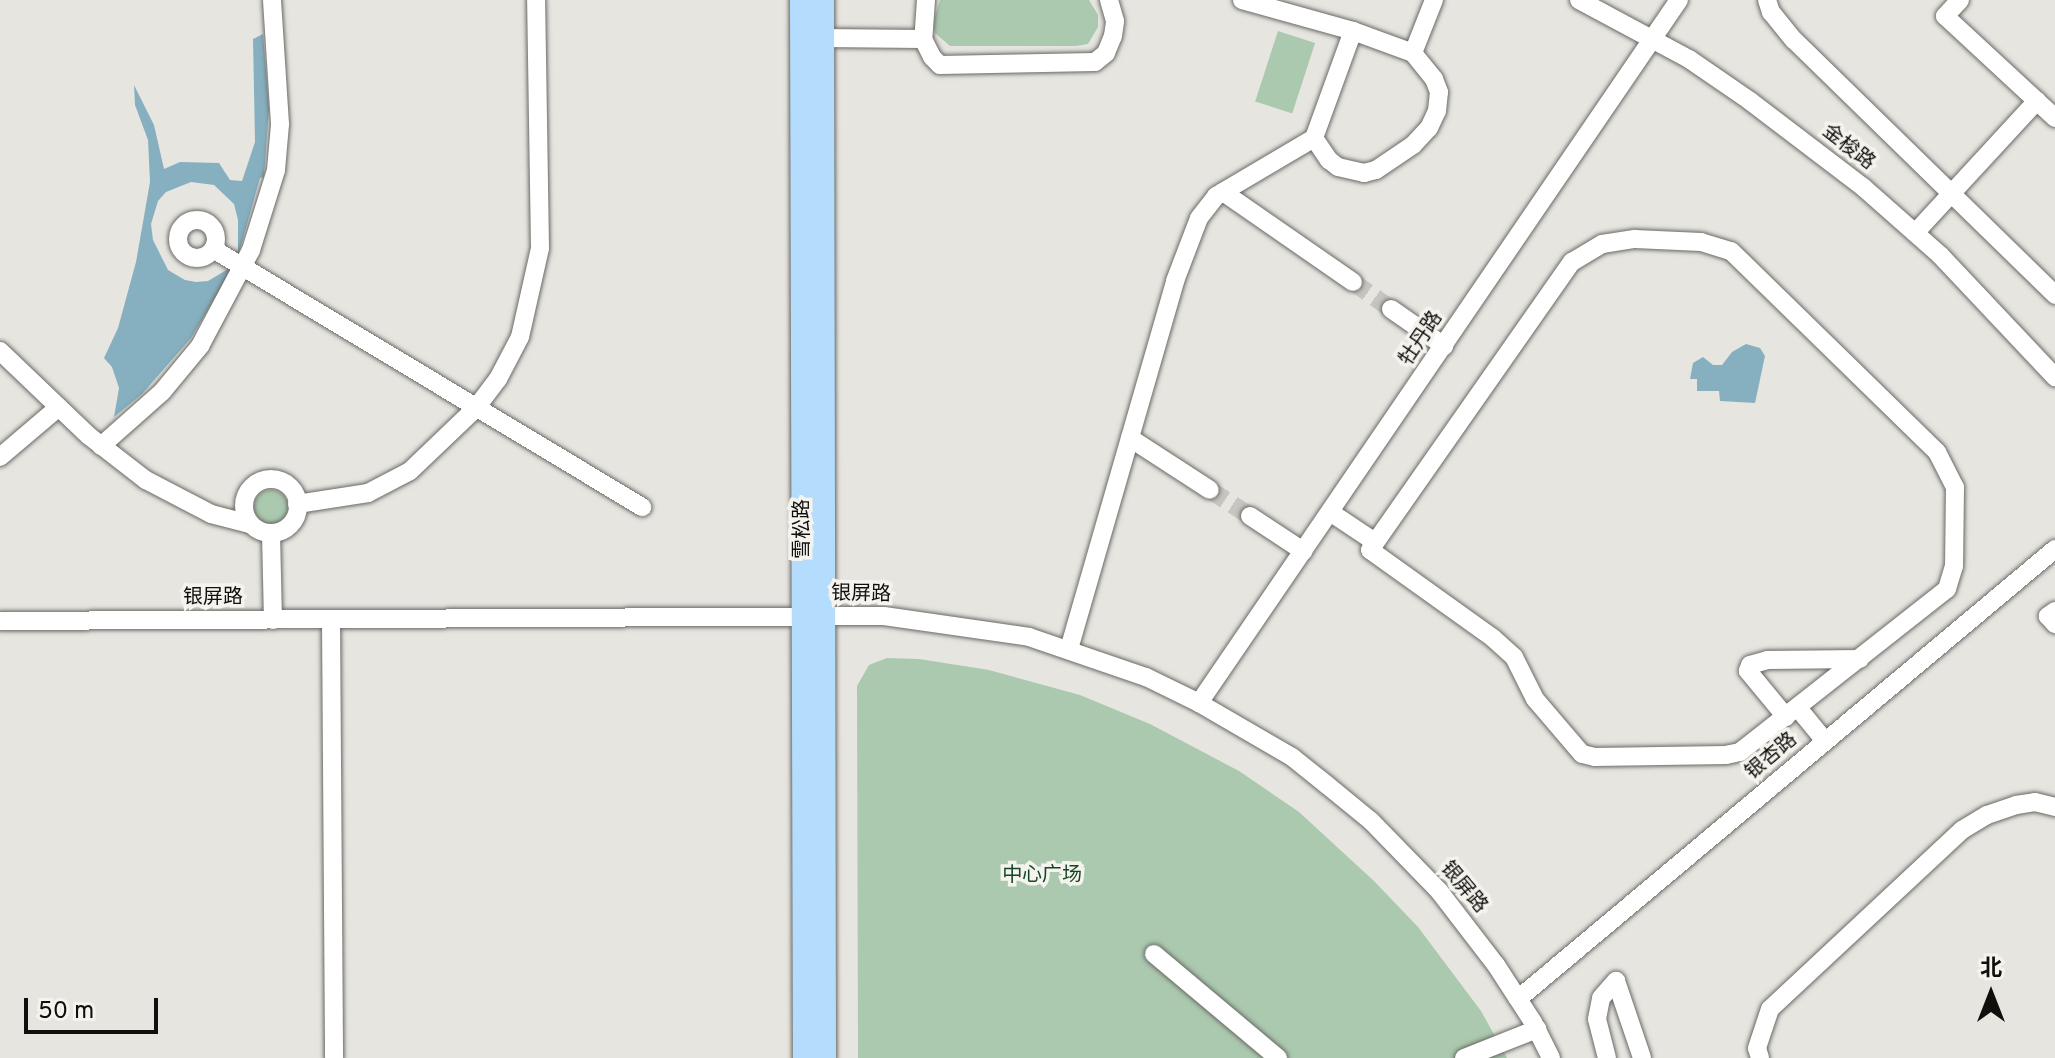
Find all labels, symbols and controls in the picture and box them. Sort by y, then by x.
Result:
street label: 金梭路 [1817,120,1879,176]
street label: 牡丹路 [1395,307,1449,371]
street label: 雪松路 [791,499,815,559]
street label: 银屏路 [831,582,891,608]
street label: 银屏路 [183,586,243,610]
street label: 银杏路 [1741,729,1803,785]
street label: 银屏路 [1435,857,1491,919]
park label: 中心广场 [1002,864,1082,888]
north arrow [1951,954,2031,1034]
text: 北 [1980,956,2002,983]
scale bar [28,982,162,1032]
text: 50 m [38,997,94,1027]

